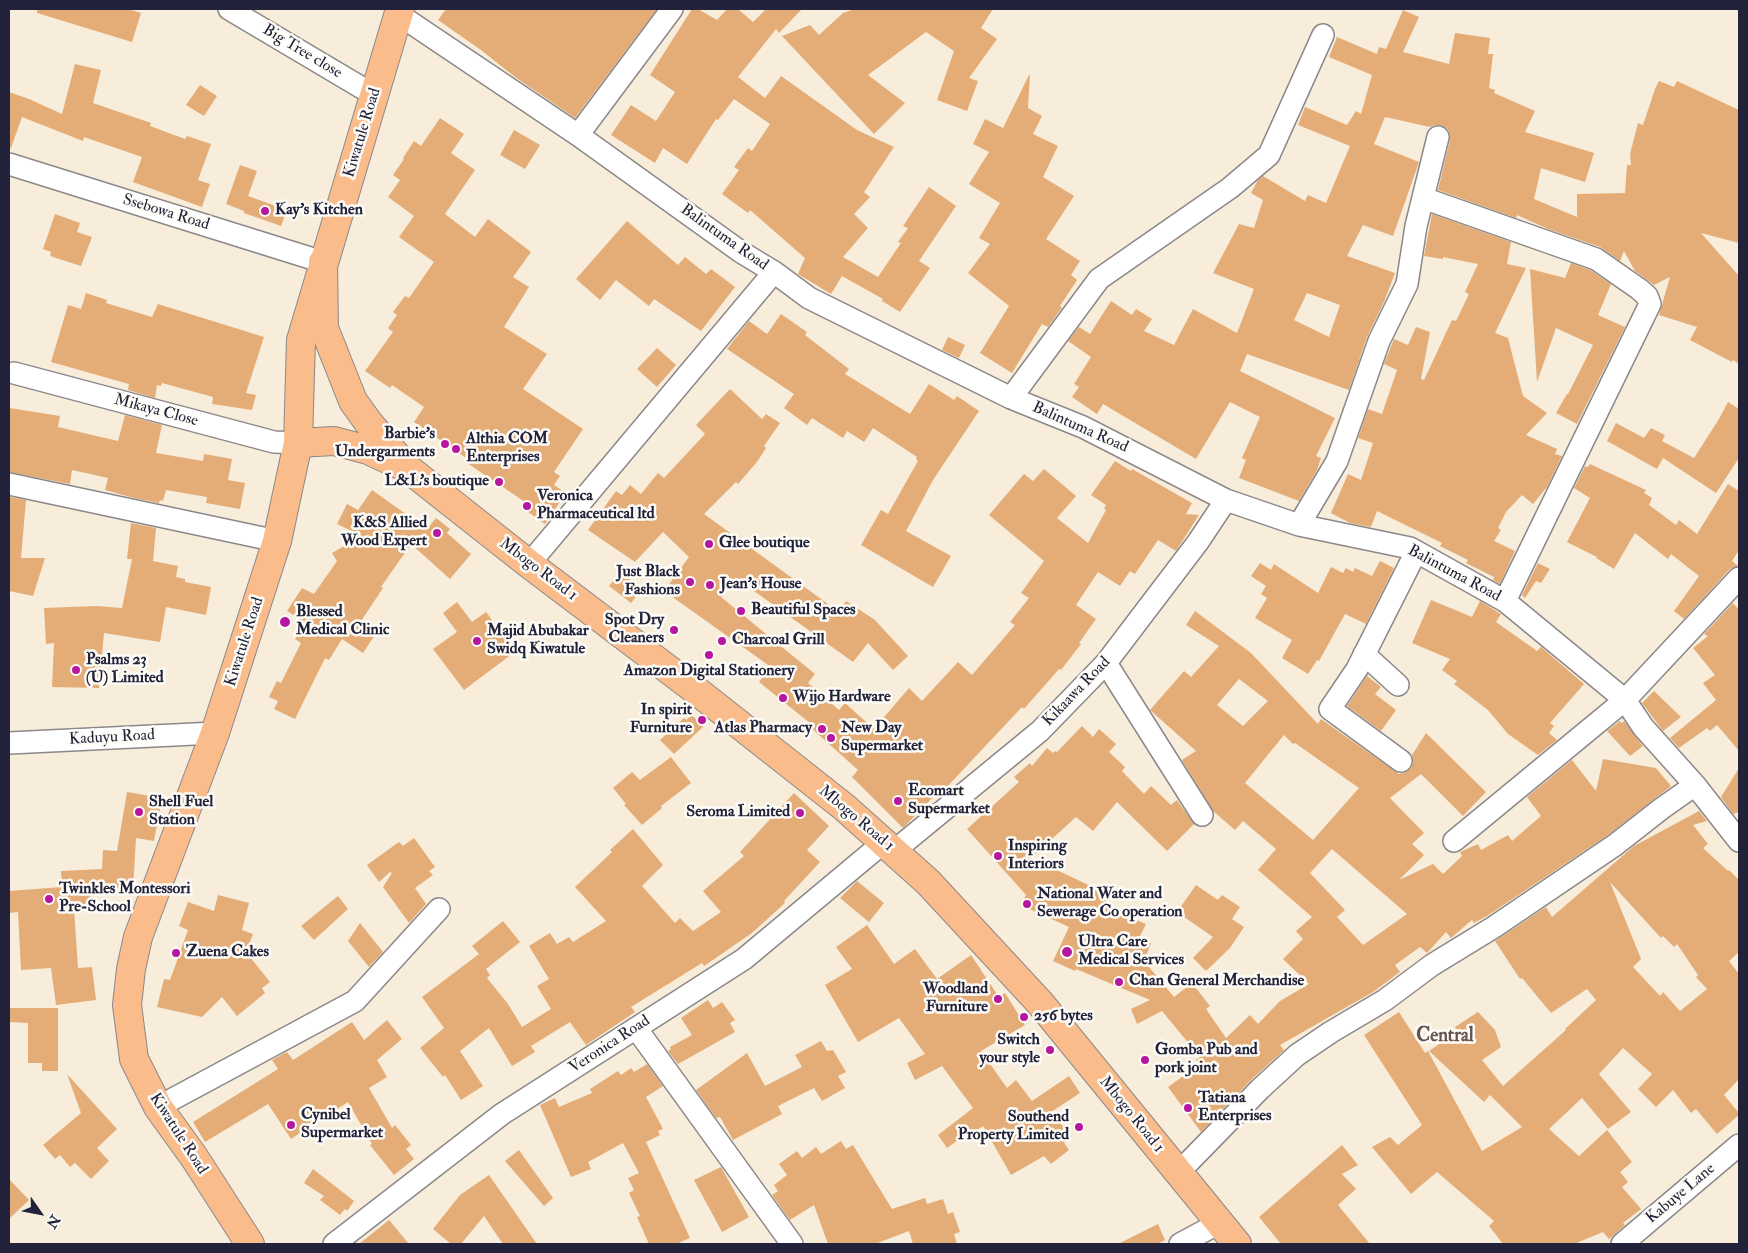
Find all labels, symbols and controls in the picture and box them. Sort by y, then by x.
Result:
street label: Big Tree close [259,21,345,83]
street label: Kiwatule Road [340,86,386,180]
street label: Ssebowa Road [120,191,212,235]
place label: Kay's Kitchen [275,201,363,221]
street label: Balintuma Road [676,201,772,275]
marker: Kay's Kitchen [259,205,271,217]
street label: Mikaya Close [112,391,200,431]
street label: Balintuma Road [1029,398,1131,458]
place label: Barbie's Undergarments [335,425,435,463]
place label: Althia COM Enterprises [466,430,548,468]
marker: Barbie's Undergarments [439,438,451,450]
marker: Althia COM Enterprises [450,443,462,455]
place label: L&L's boutique [385,472,489,492]
marker: L&L's boutique [493,476,505,488]
place label: Veronica Pharmaceutical ltd [537,487,655,525]
marker: Veronica Pharmaceutical ltd [521,500,533,512]
place label: K&S Allied Wood Expert [341,514,427,552]
marker: K&S Allied Wood Expert [431,527,443,539]
street label: Mbogo Road 1 [495,534,581,606]
place label: Glee boutique [719,534,810,554]
marker: Glee boutique [703,538,715,550]
street label: Balintuma Road [1404,541,1504,607]
place label: Just Black Fashions [616,563,680,601]
place label: Jean's House [720,575,801,595]
marker: Just Black Fashions [684,576,696,588]
marker: Jean's House [704,579,716,591]
street label: Kiwatule Road [222,595,268,689]
place label: Beautiful Spaces [751,601,856,621]
place label: Blessed Medical Clinic [296,603,389,641]
marker: Beautiful Spaces [735,605,747,617]
place label: Spot Dry Cleaners [605,611,664,649]
marker: Blessed Medical Clinic [278,615,292,629]
place label: Majid Abubakar Swidq Kiwatule [487,622,589,660]
marker: Spot Dry Cleaners [668,624,680,636]
place label: Charcoal Grill [732,631,825,651]
marker: Majid Abubakar Swidq Kiwatule [471,635,483,647]
marker: Charcoal Grill [716,635,728,647]
marker: Amazon Digital Stationery [703,649,715,661]
place label: Psalms 23 (U) Limited [86,651,164,689]
street label: Kikaawa Road [1039,653,1115,731]
place label: Amazon Digital Stationery [624,662,794,682]
marker: Psalms 23 (U) Limited [70,664,82,676]
place label: Wijo Hardware [793,688,891,708]
marker: Wijo Hardware [777,692,789,704]
place label: In spirit Furniture [630,701,692,739]
marker: In spirit Furniture [696,714,708,726]
place label: Atlas Pharmacy [714,719,812,739]
place label: New Day Supermarket [841,719,923,757]
marker: Atlas Pharmacy [816,723,828,735]
street label: Kaduyu Road [69,726,155,750]
marker: New Day Supermarket [825,732,837,744]
street label: Mbogo Road 1 [814,782,898,856]
place label: Ecomart Supermarket [908,782,990,820]
place label: Shell Fuel Station [149,793,213,831]
marker: Ecomart Supermarket [892,795,904,807]
place label: Seroma Limited [686,803,790,823]
marker: Shell Fuel Station [133,806,145,818]
marker: Seroma Limited [794,807,806,819]
place label: Inspiring Interiors [1008,837,1067,875]
marker: Inspiring Interiors [992,850,1004,862]
place label: Twinkles Montessori Pre-School [59,880,190,918]
place label: National Water and Sewerage Co operation [1037,885,1183,923]
marker: Twinkles Montessori Pre-School [43,893,55,905]
marker: National Water and Sewerage Co operation [1021,898,1033,910]
place label: Ultra Care Medical Services [1078,933,1184,971]
place label: Zuena Cakes [186,943,269,963]
marker: Ultra Care Medical Services [1060,945,1074,959]
marker: Zuena Cakes [170,947,182,959]
place label: Chan General Merchandise [1129,972,1304,992]
marker: Chan General Merchandise [1113,976,1125,988]
place label: Woodland Furniture [923,980,988,1018]
marker: Woodland Furniture [992,993,1004,1005]
place label: 256 bytes [1034,1007,1093,1027]
marker: 256 bytes [1018,1011,1030,1023]
street label: Veronica Road [566,1012,654,1078]
district label: Central [1416,1026,1474,1048]
place label: Switch your style [979,1031,1040,1069]
place label: Gomba Pub and pork joint [1155,1041,1258,1079]
marker: Switch your style [1044,1044,1056,1056]
marker: Gomba Pub and pork joint [1139,1054,1151,1066]
street label: Mbogo Road 1 [1094,1073,1168,1157]
place label: Tatiana Enterprises [1198,1089,1271,1127]
street label: Kiwatule Road [145,1090,211,1178]
marker: Tatiana Enterprises [1182,1102,1194,1114]
place label: Cynibel Supermarket [301,1106,383,1144]
place label: Southend Property Limited [958,1108,1069,1146]
marker: Cynibel Supermarket [285,1119,297,1131]
marker: Southend Property Limited [1073,1121,1085,1133]
street label: Kabuye Lane [1643,1160,1719,1228]
north arrow [15,1188,65,1238]
text: N [42,1212,64,1231]

